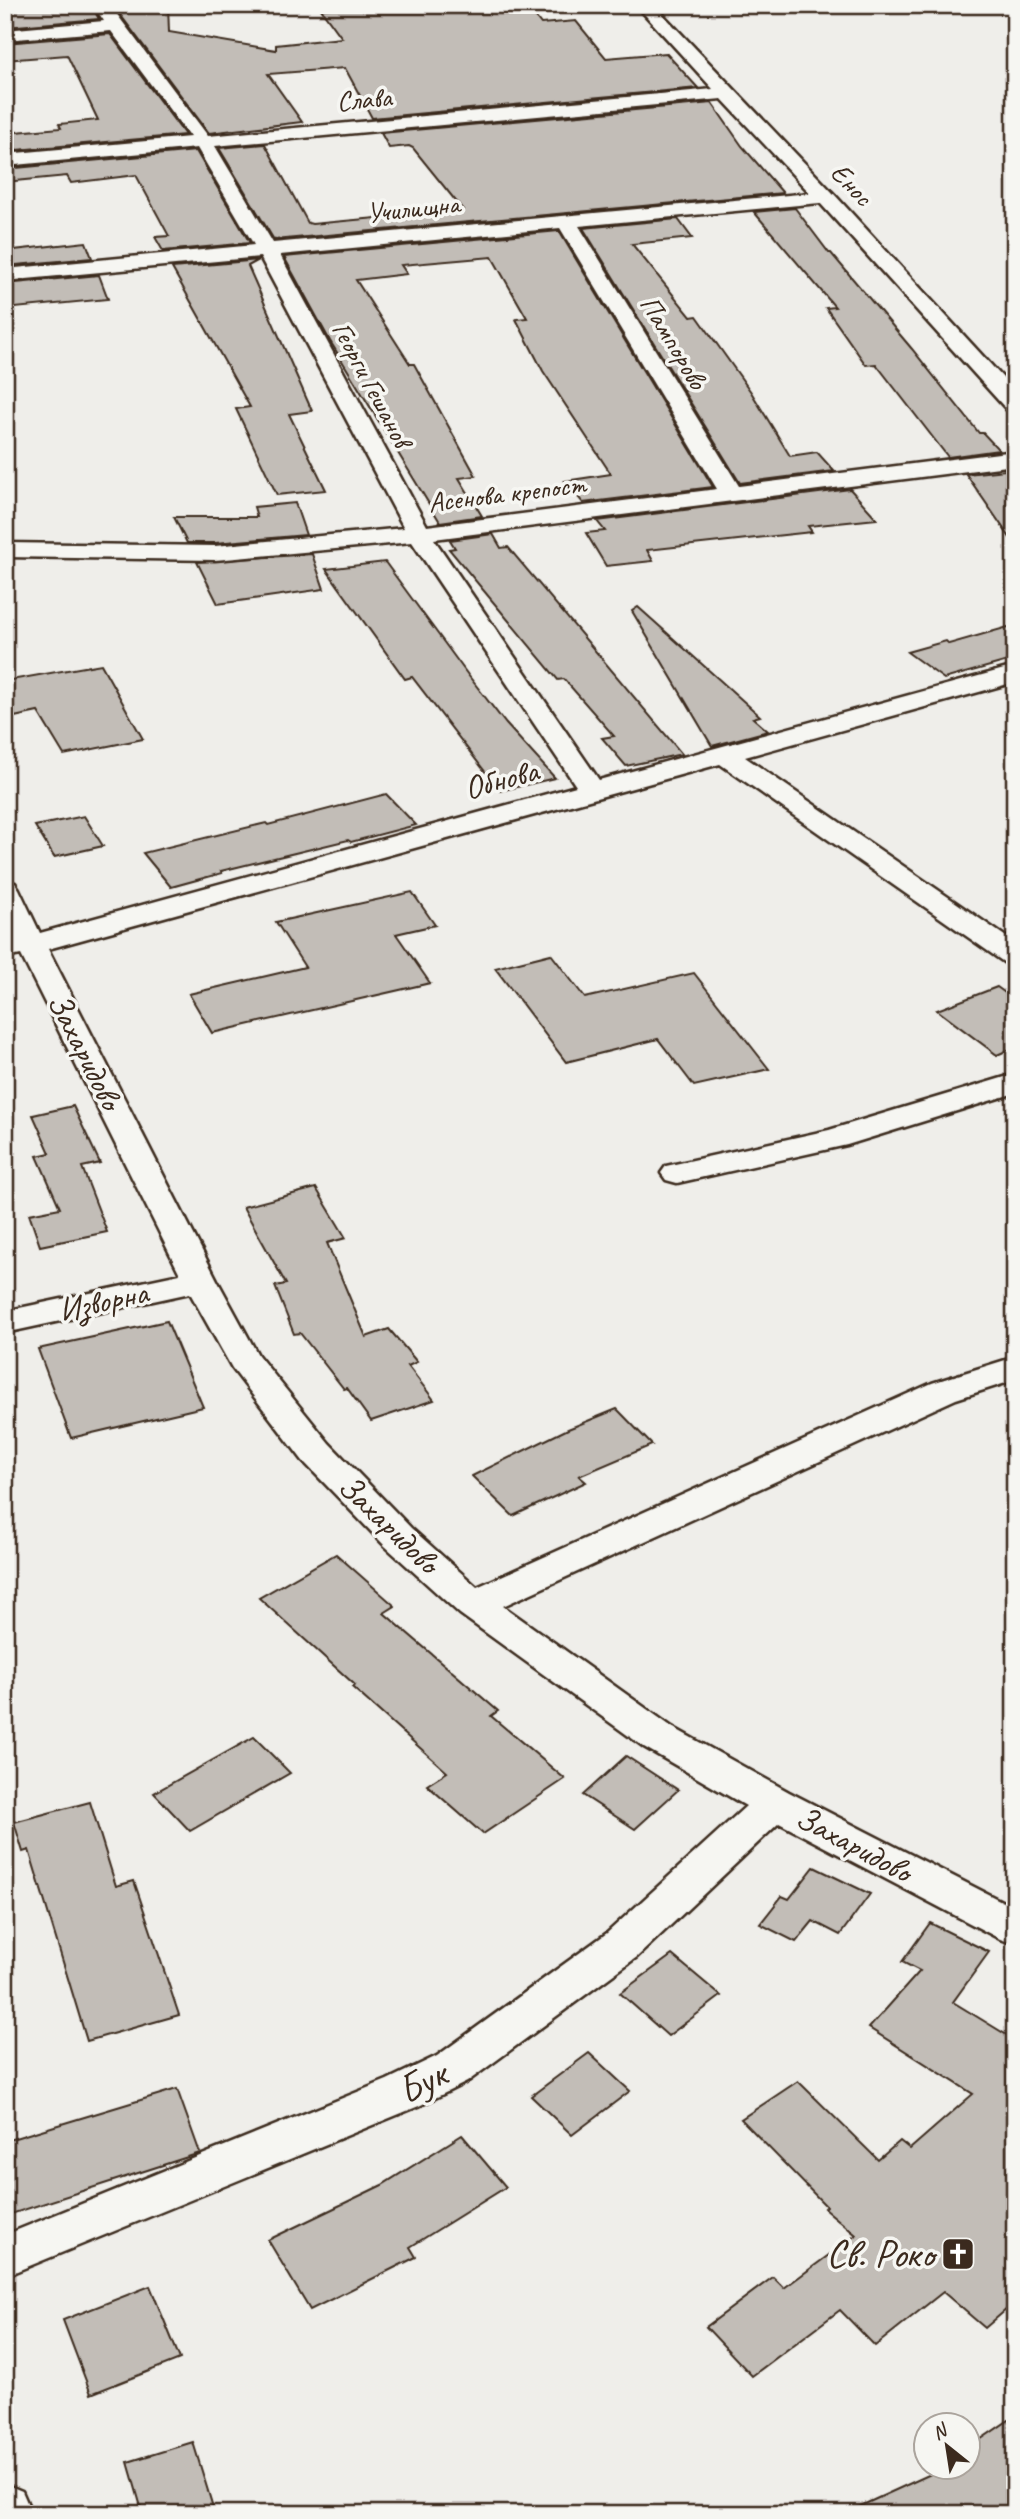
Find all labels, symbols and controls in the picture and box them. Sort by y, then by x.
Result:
street label: Слава [335,79,395,119]
street label: Енос [823,155,881,214]
street label: Училищна [365,185,464,230]
street label: Пампорово [632,289,717,397]
street label: Георги Гешанов [324,315,422,457]
street label: Асенова крепост [426,466,590,520]
street label: Обнова [459,749,544,809]
street label: Захаридово [38,986,134,1119]
street label: Изворна [54,1271,153,1331]
street label: Захаридово [329,1465,451,1585]
street label: Захаридово [789,1796,922,1894]
street label: Бук [389,2047,458,2115]
place label: Св. Роко [826,2229,938,2279]
church icon: Св. Роко [939,2235,977,2273]
north arrow [912,2410,982,2480]
text: N [928,2417,953,2445]

